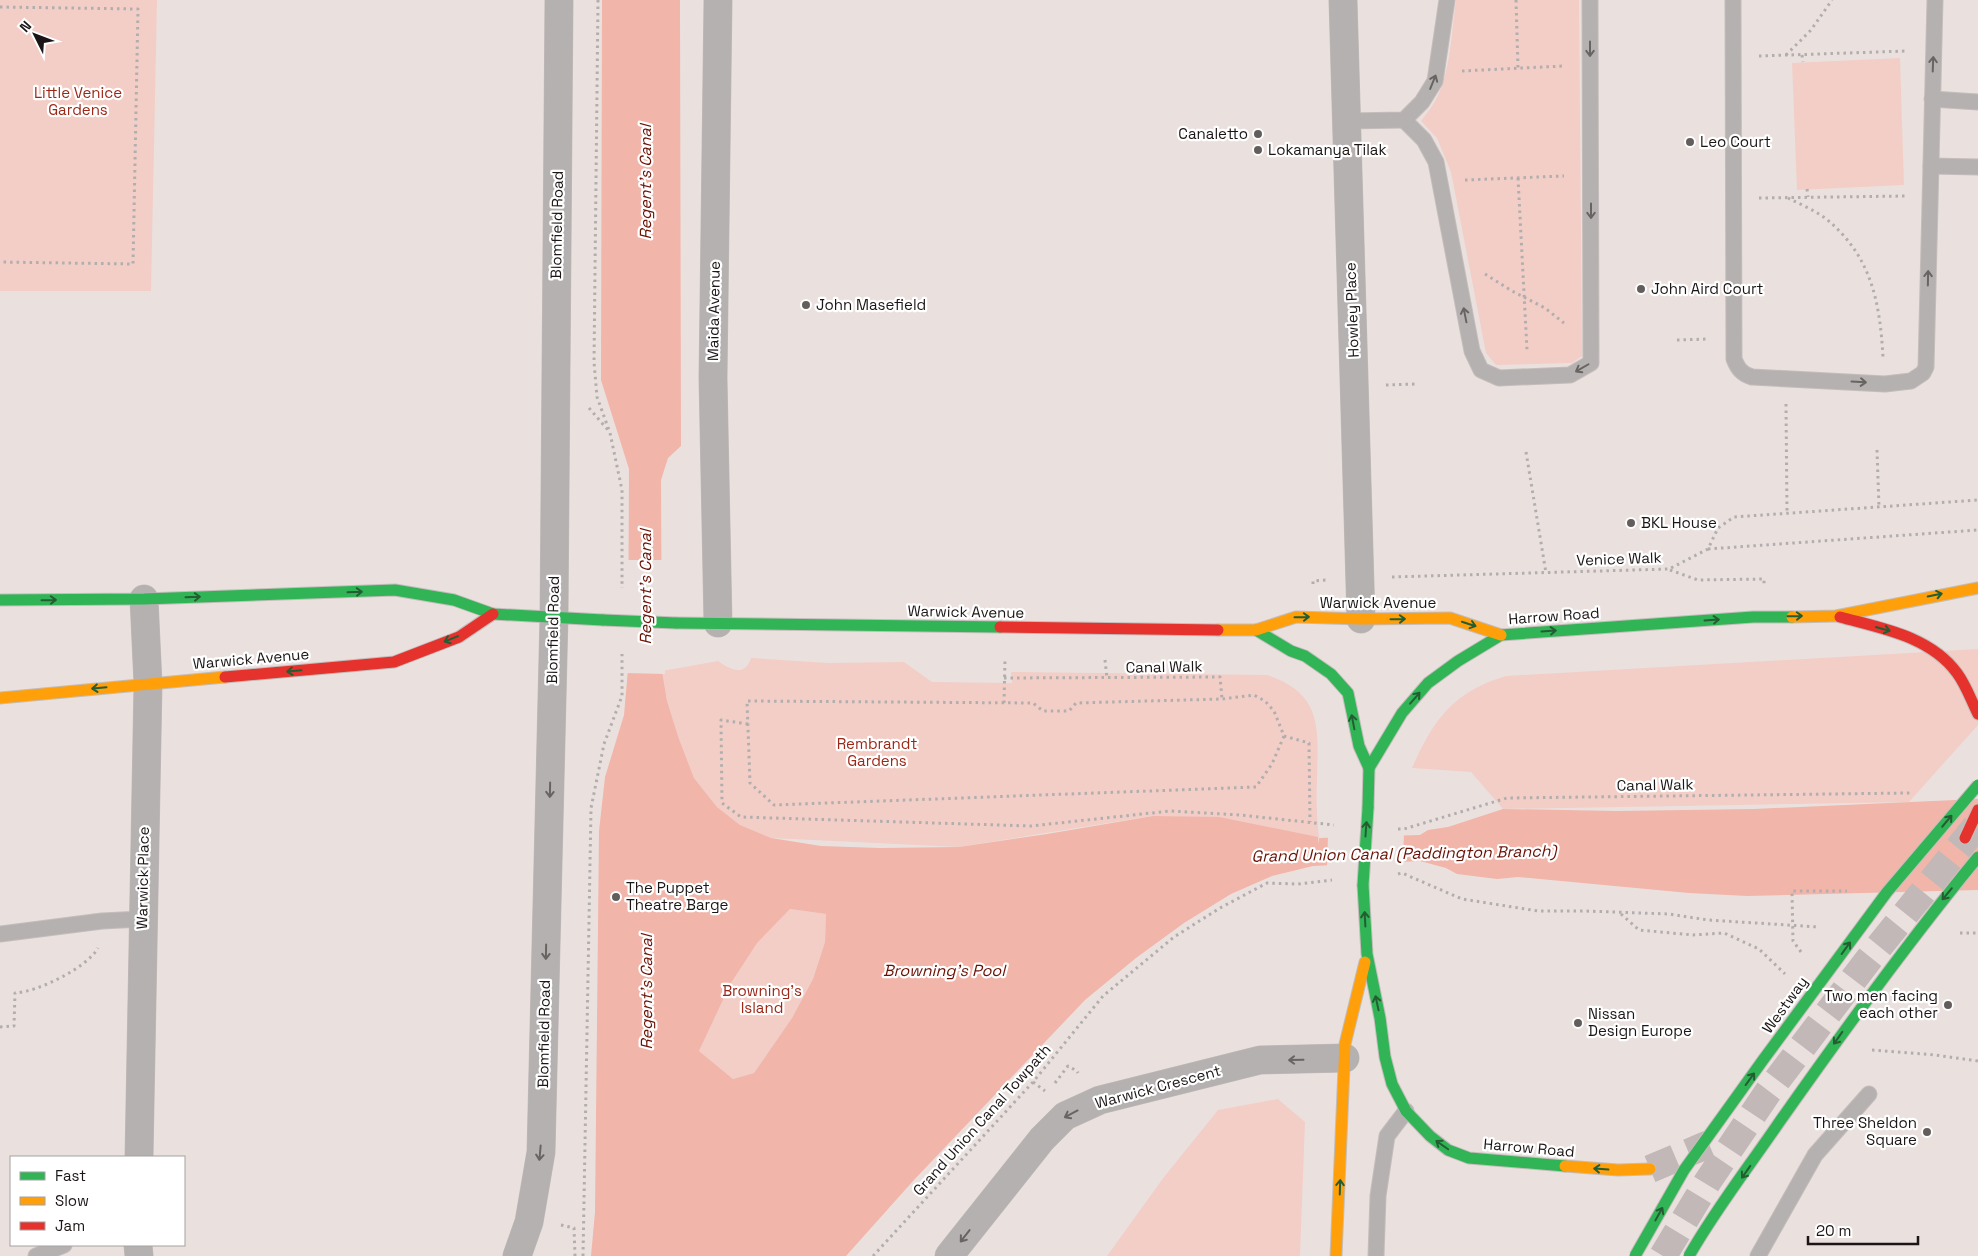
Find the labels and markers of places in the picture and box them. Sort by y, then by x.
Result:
place label: Canaletto [1178,124,1248,143]
marker: Canaletto [1252,128,1264,140]
place label: Leo Court [1700,132,1771,151]
marker: Leo Court [1684,136,1696,148]
place label: Lokamanya Tilak [1268,140,1387,159]
marker: Lokamanya Tilak [1252,144,1264,156]
place label: John Aird Court [1651,279,1764,298]
marker: John Aird Court [1635,283,1647,295]
place label: John Masefield [816,295,926,314]
marker: John Masefield [800,299,812,311]
place label: BKL House [1641,513,1717,532]
marker: BKL House [1625,517,1637,529]
place label: The Puppet Theatre Barge [626,878,729,914]
marker: The Puppet Theatre Barge [610,891,622,903]
place label: Two men facing each other [1824,986,1938,1022]
marker: Two men facing each other [1942,999,1954,1011]
place label: Nissan Design Europe [1588,1004,1692,1040]
marker: Nissan Design Europe [1572,1017,1584,1029]
place label: Three Sheldon Square [1813,1113,1917,1149]
marker: Three Sheldon Square [1921,1126,1933,1138]

